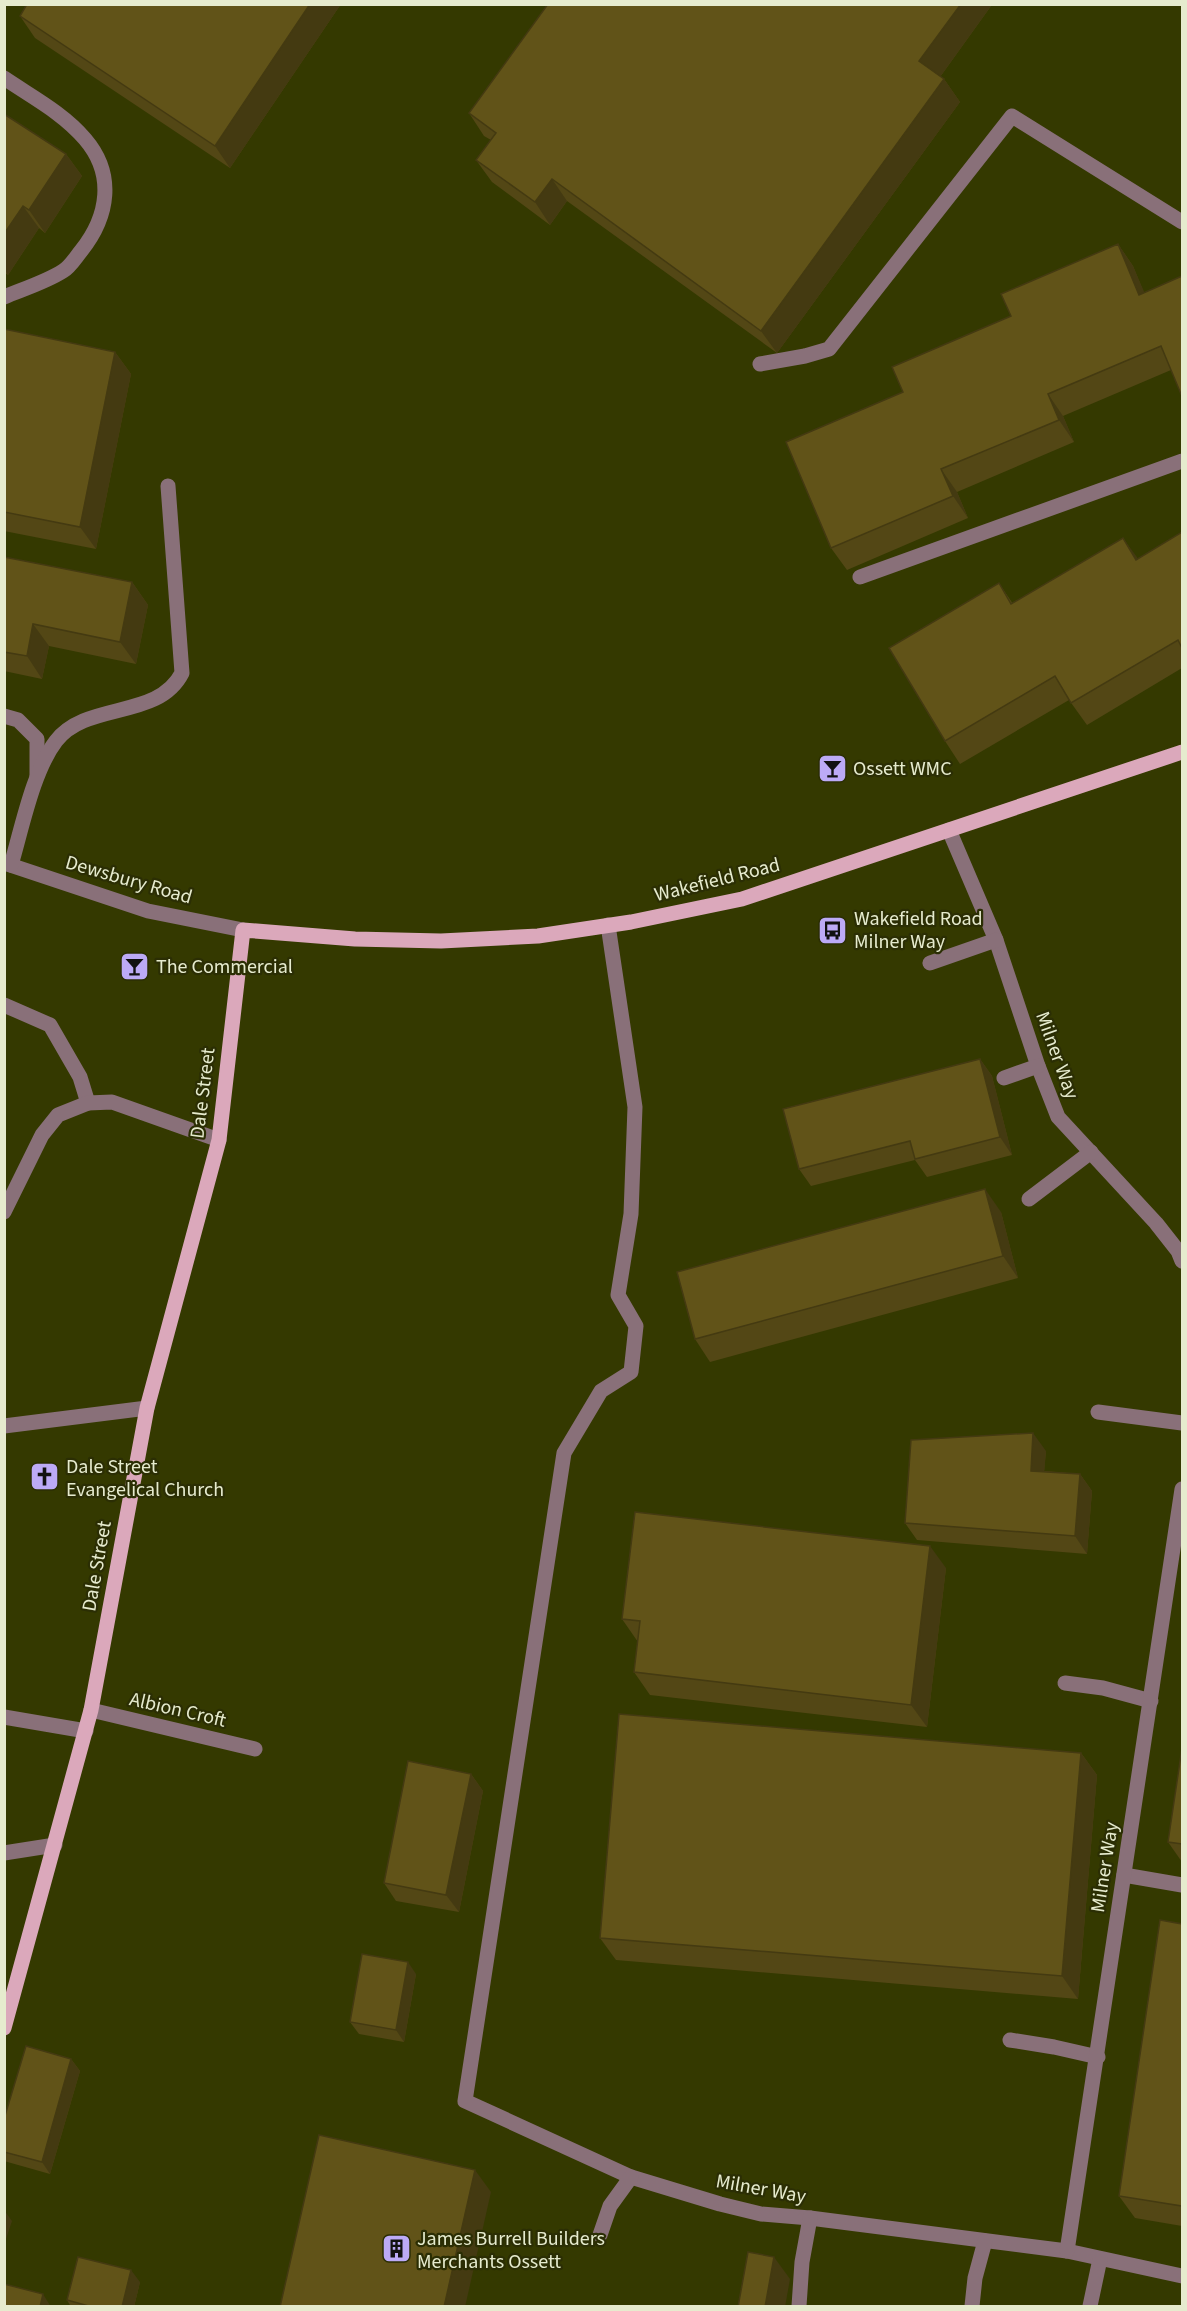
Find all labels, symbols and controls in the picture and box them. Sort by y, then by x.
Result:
bar icon: Ossett WMC [816,752,848,784]
place label: Ossett WMC [853,755,952,783]
street label: Dewsbury Road [62,848,195,911]
street label: Wakefield Road [651,851,783,909]
place label: Wakefield Road Milner Way [854,905,983,956]
bus stop icon: Wakefield Road Milner Way [817,914,849,946]
bar icon: The Commercial [119,950,151,982]
place label: The Commercial [156,953,293,981]
street label: Milner Way [1028,1008,1086,1104]
street label: Dale Street [184,1046,222,1140]
place label: Dale Street Evangelical Church [66,1453,224,1504]
church icon: Dale Street Evangelical Church [29,1461,61,1493]
street label: Dale Street [75,1518,119,1614]
street label: Albion Croft [127,1685,229,1735]
street label: Milner Way [1084,1819,1126,1914]
street label: Milner Way [713,2167,809,2211]
place label: James Burrell Builders Merchants Ossett [417,2225,605,2276]
building icon: James Burrell Builders Merchants Ossett [380,2233,412,2265]

